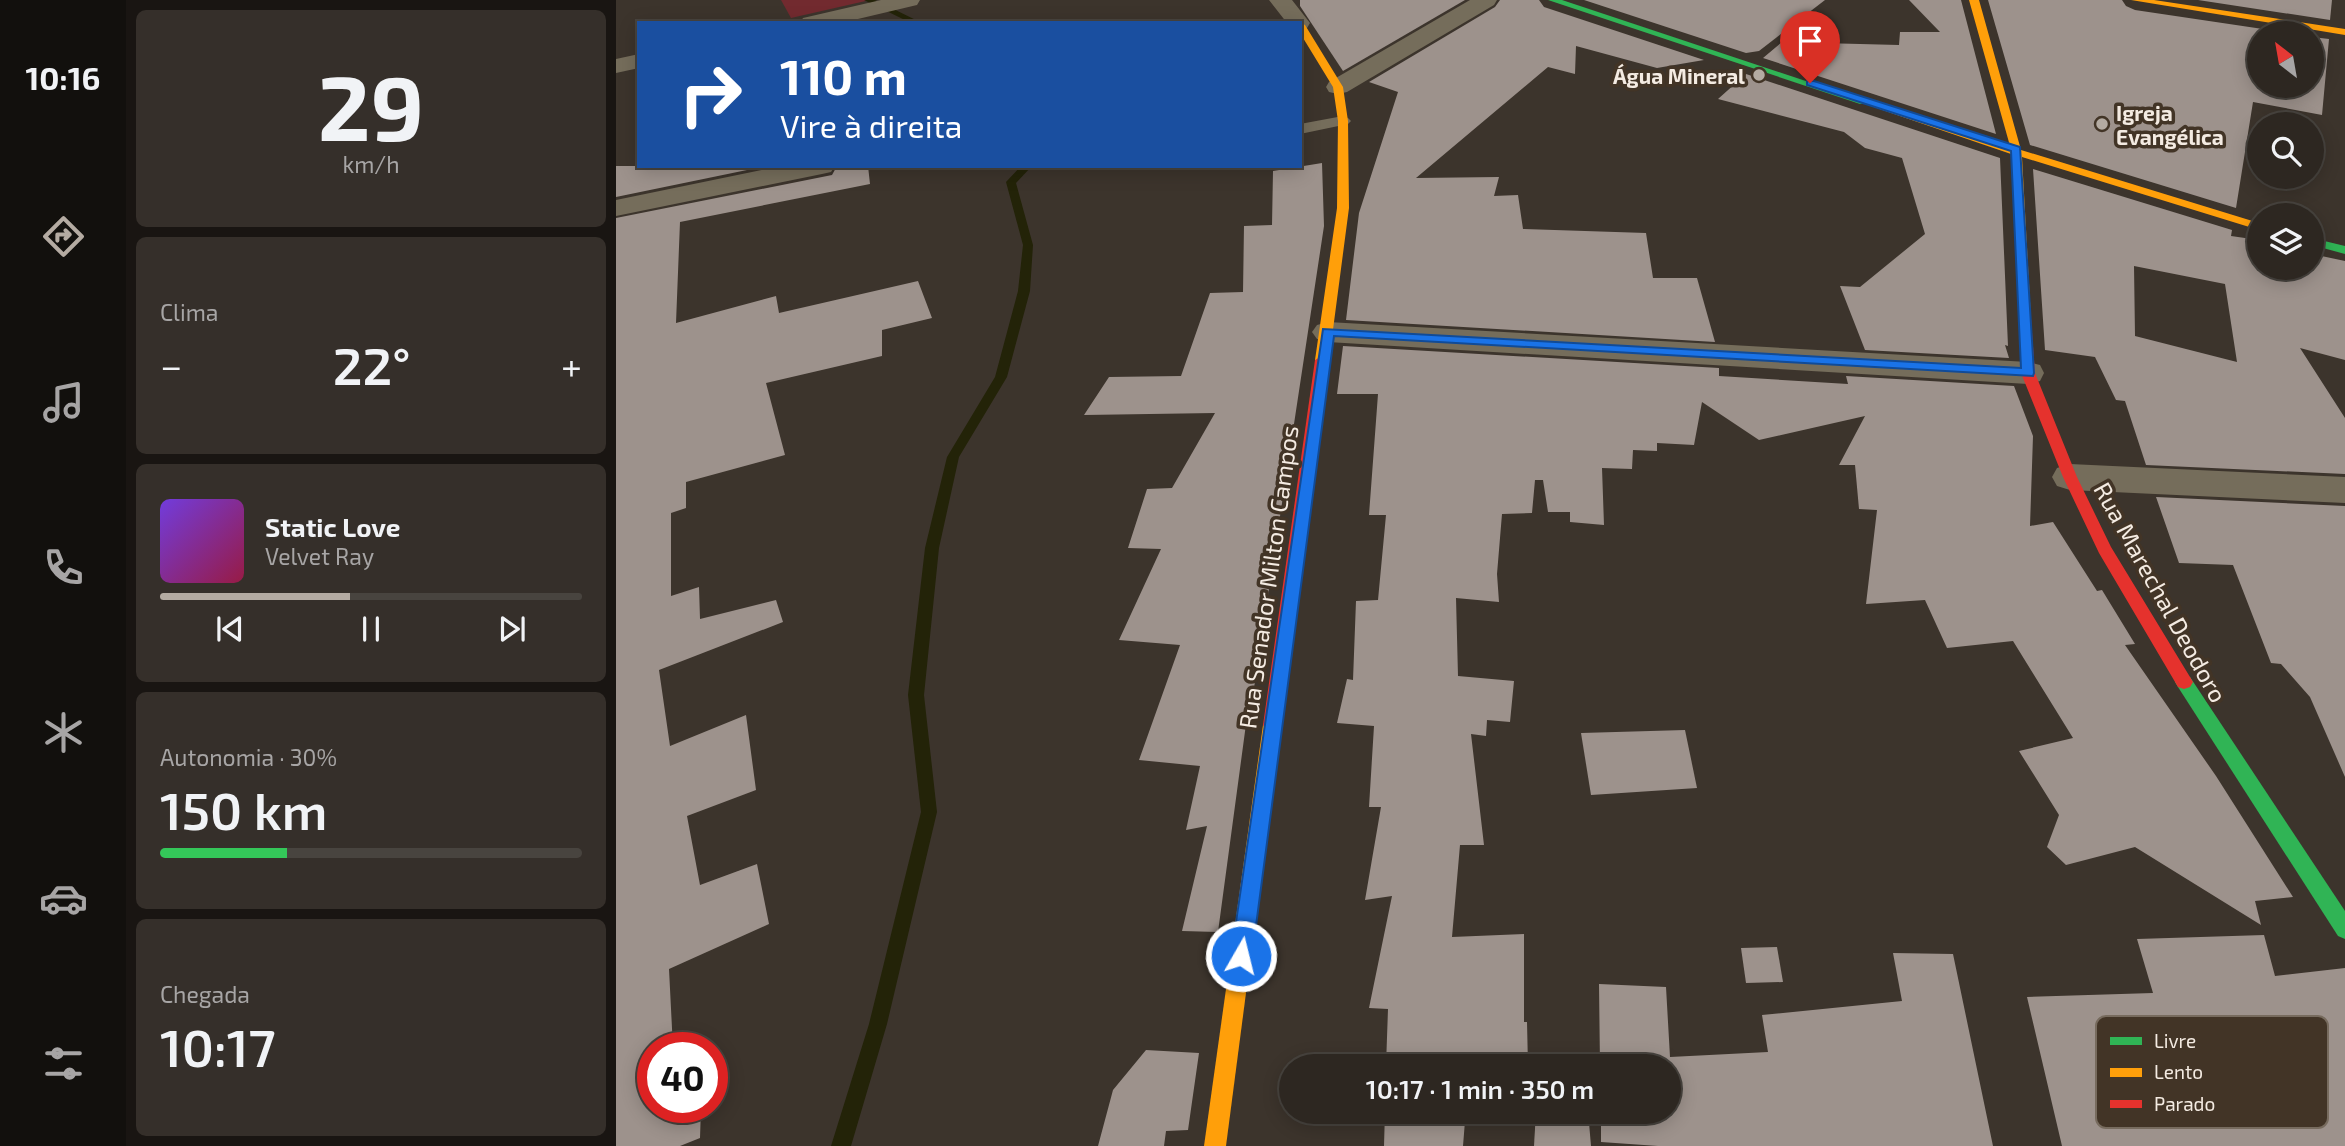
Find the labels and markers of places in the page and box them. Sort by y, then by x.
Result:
pin [1780,11,1840,83]
place label: Água Mineral [1613,63,1745,88]
marker: Água Mineral [1751,67,1767,83]
place label: Igreja Evangélica [2116,100,2224,149]
marker: Igreja Evangélica [2094,116,2110,132]

